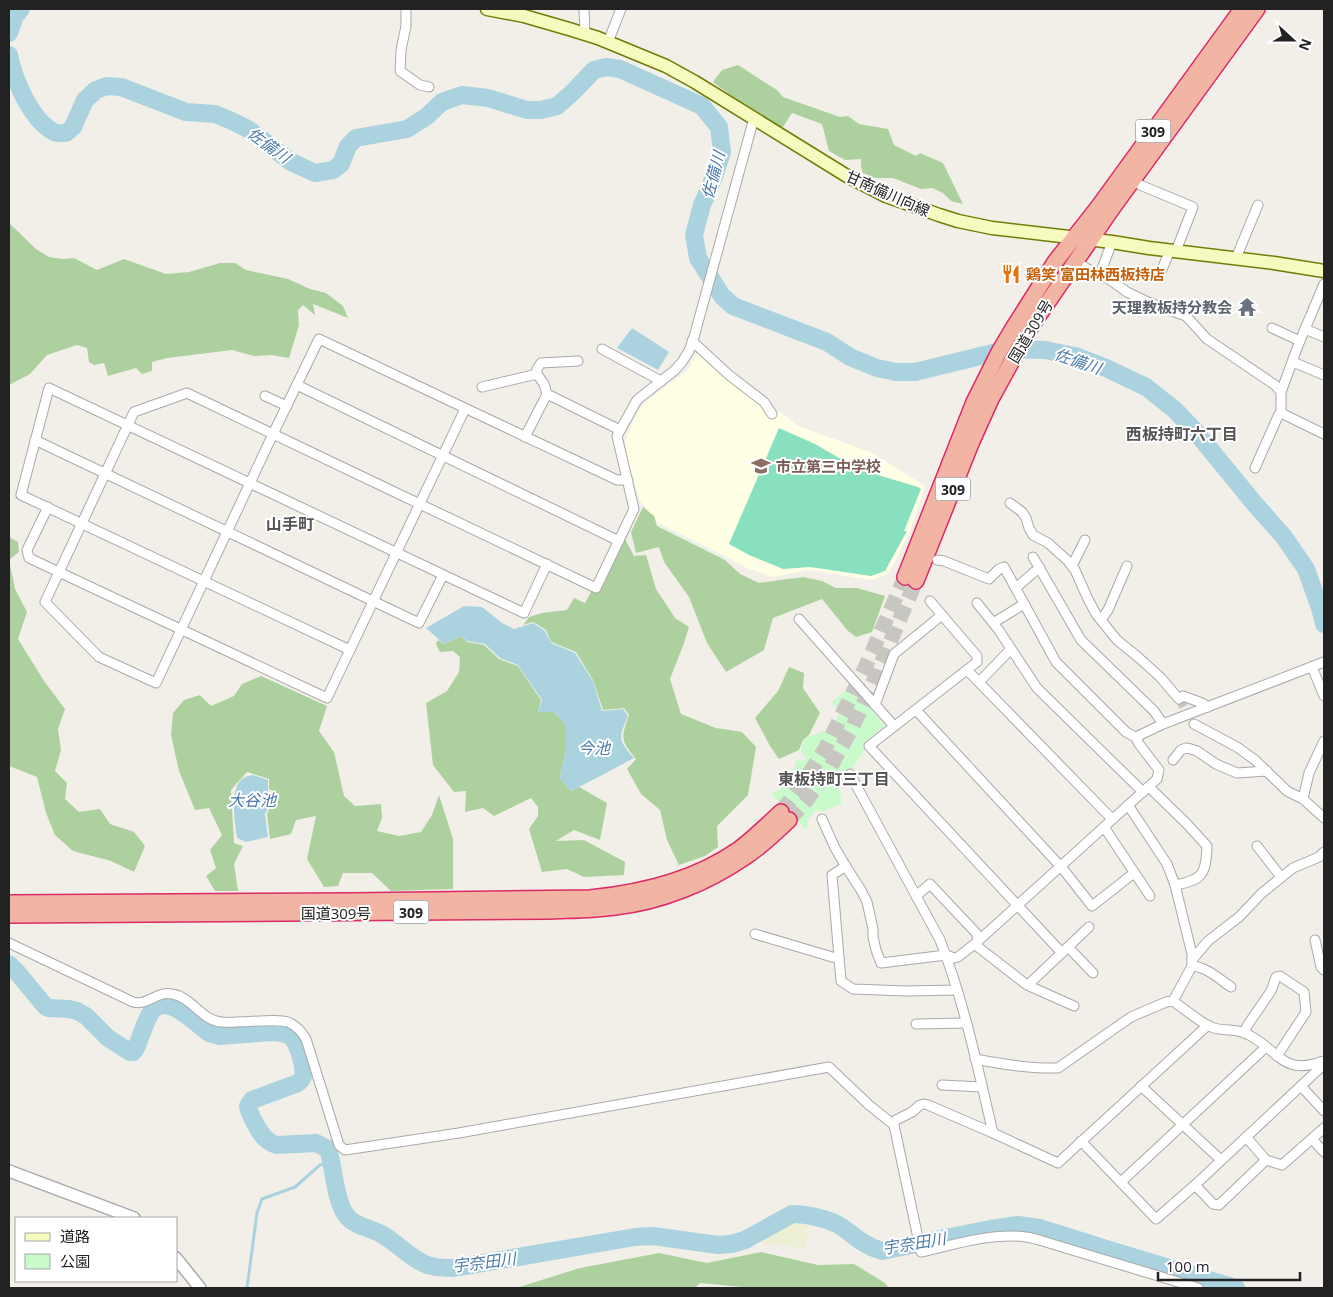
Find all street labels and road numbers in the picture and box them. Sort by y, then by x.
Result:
road number: 309 [1136,120,1170,142]
street label: 甘南備川向線 [843,166,933,220]
street label: 国道309号 [1003,296,1057,366]
road number: 309 [936,478,970,500]
road number: 309 [394,900,428,924]
street label: 国道309号 [301,903,371,923]

